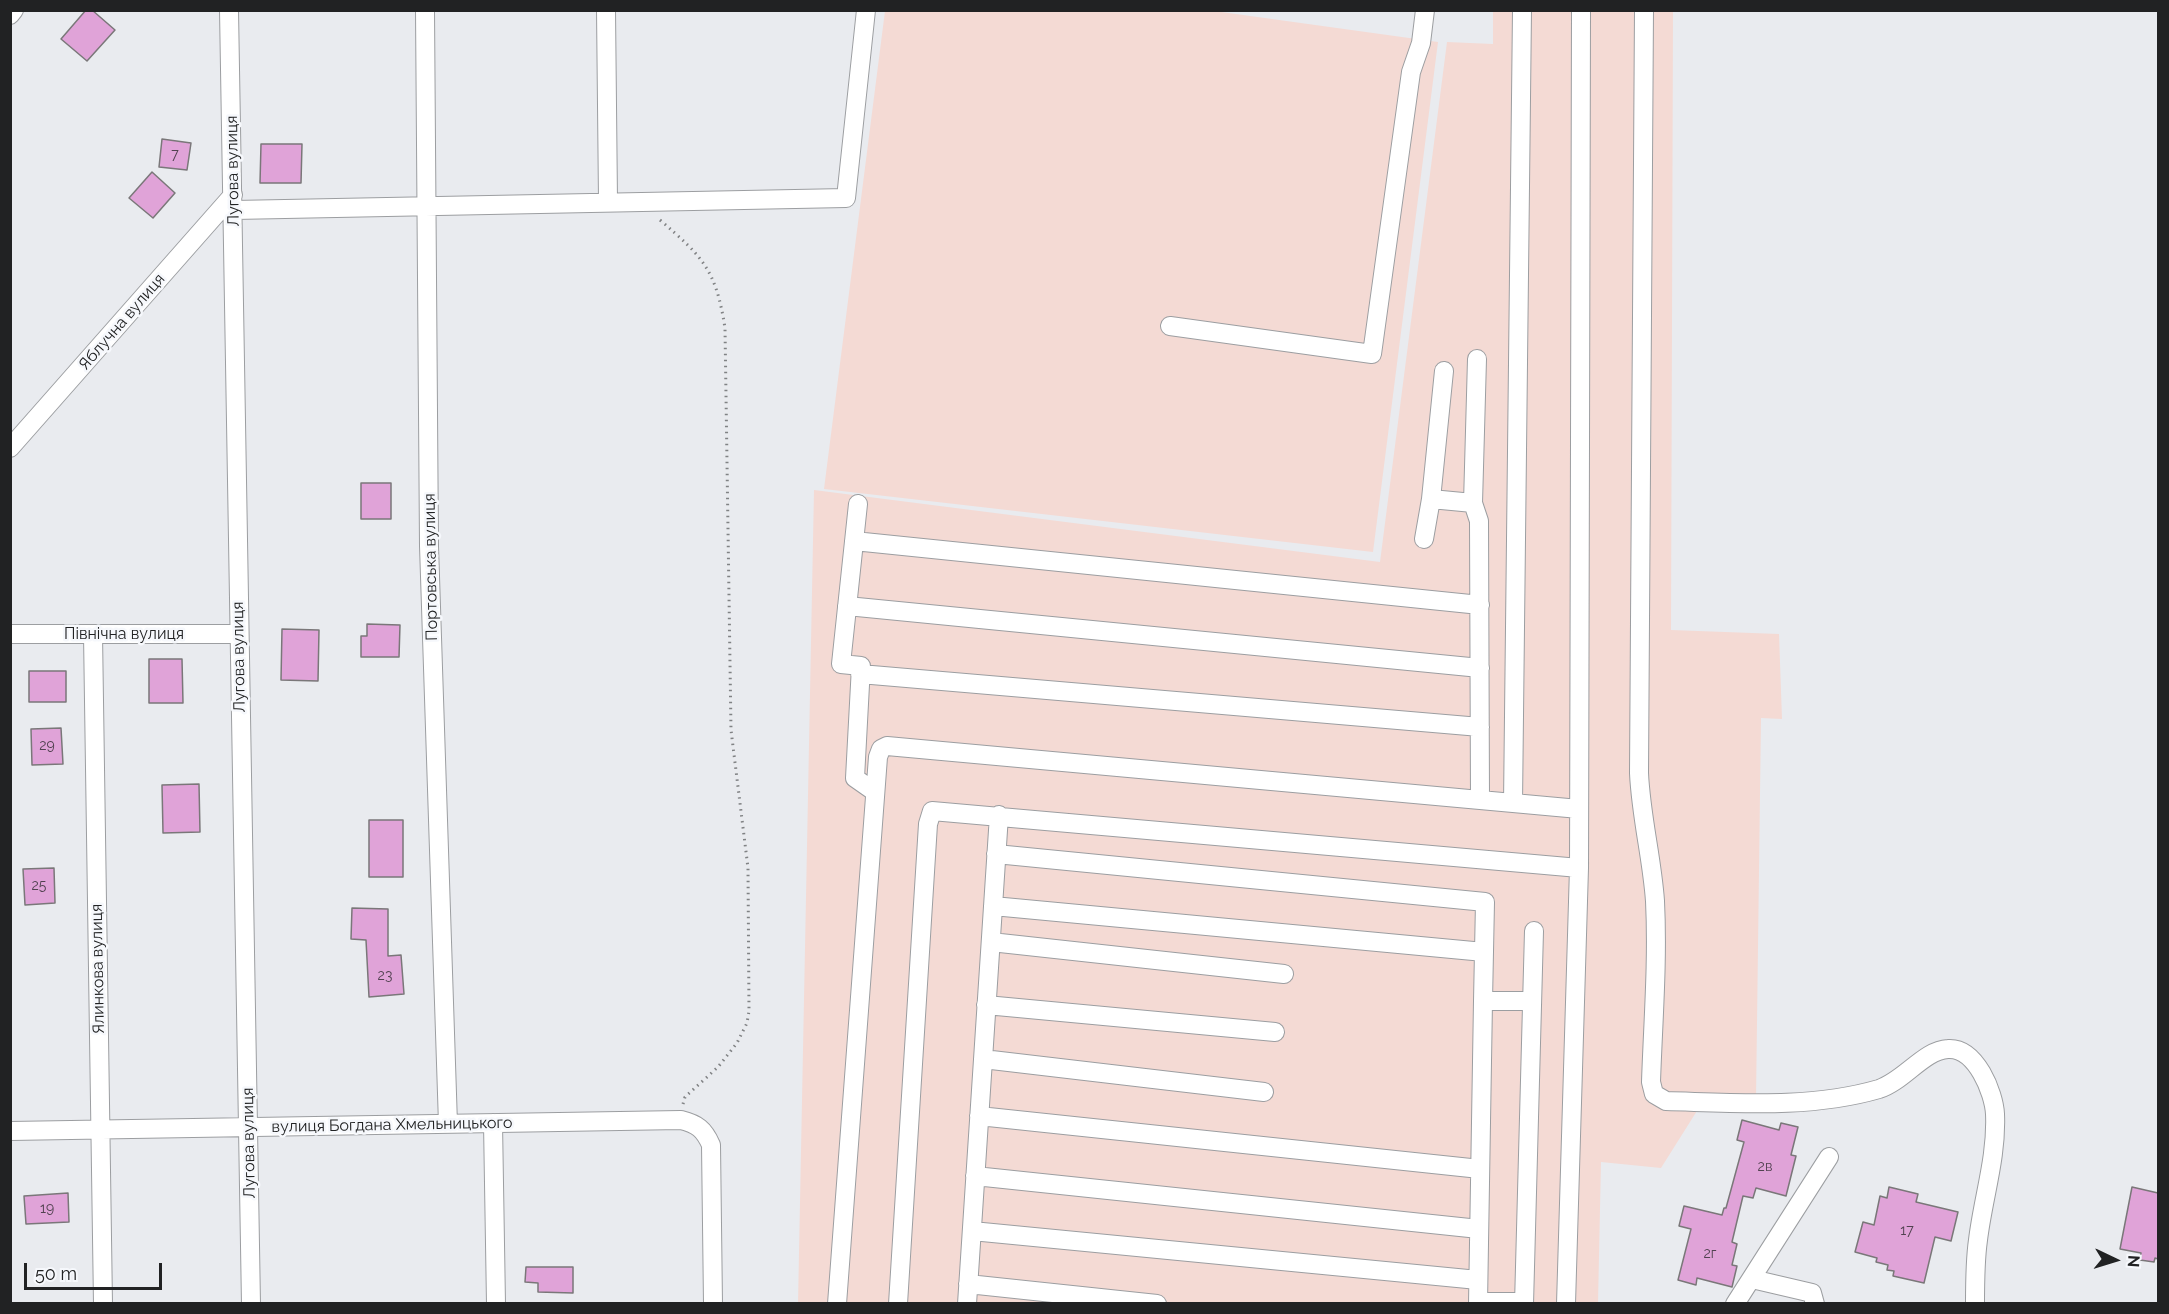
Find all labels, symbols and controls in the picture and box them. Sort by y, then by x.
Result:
street label: Лугова вулиця [222,115,244,227]
house number: 7 [171,147,179,163]
street label: Яблучна вулиця [75,270,169,374]
street label: Портовська вулиця [420,493,442,641]
street label: Лугова вулиця [228,601,250,713]
street label: Північна вулиця [64,624,184,644]
house number: 29 [39,738,55,754]
house number: 25 [32,878,46,894]
street label: Ялинкова вулиця [87,904,109,1034]
house number: 23 [378,968,392,984]
street label: Лугова вулиця [238,1087,260,1199]
street label: вулиця Богдана Хмельницького [271,1113,513,1137]
house number: 2в [1758,1159,1772,1175]
house number: 19 [40,1201,54,1217]
house number: 17 [1900,1223,1914,1239]
north arrow [2085,1230,2145,1290]
house number: 2г [1704,1246,1716,1262]
scale bar [27,1251,165,1289]
text: N [2124,1255,2143,1268]
text: 50 m [35,1263,77,1284]

